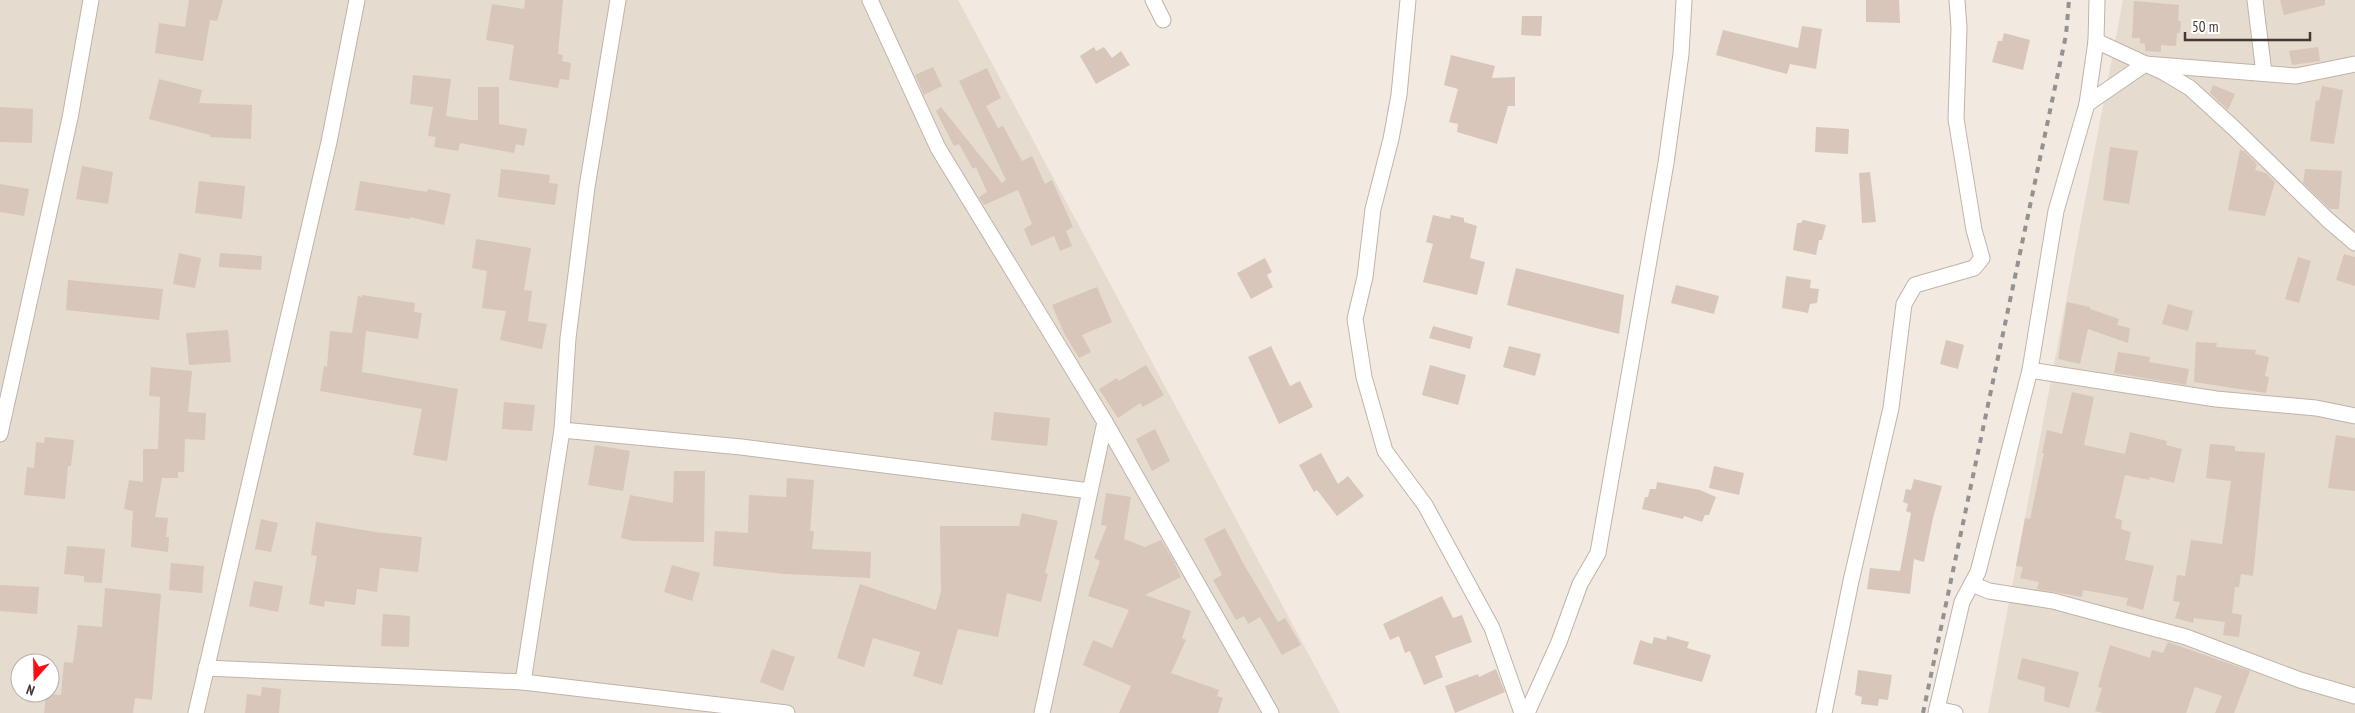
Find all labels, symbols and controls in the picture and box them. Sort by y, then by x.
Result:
scale bar [2185,10,2310,42]
text: 50 m [2192,17,2218,36]
north arrow [10,653,60,703]
text: N [24,680,37,700]

